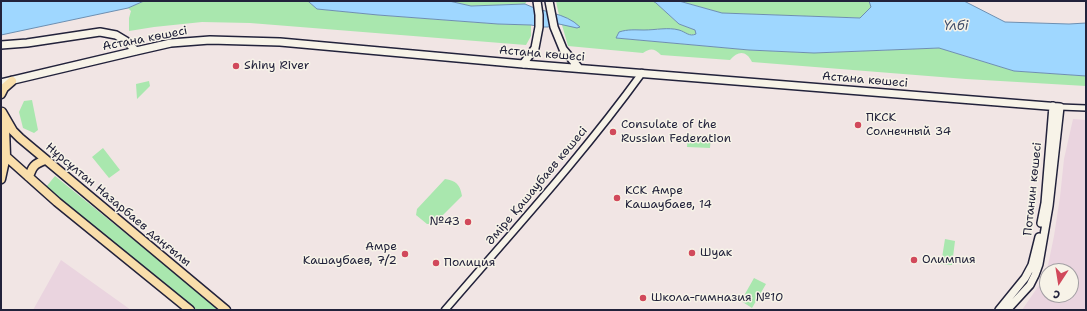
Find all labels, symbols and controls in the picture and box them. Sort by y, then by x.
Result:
water label: Үлбі [944,19,968,35]
street label: Астана көшесі [101,24,189,54]
street label: Астана көшесі [499,43,585,65]
place label: Shiny River [244,59,309,73]
marker: Shiny River [231,61,241,71]
street label: Астана көшесі [822,69,908,91]
place label: ПКСК Солнечный 34 [866,111,951,139]
place label: Consulate of the Russian Federation [621,118,731,146]
marker: ПКСК Солнечный 34 [853,120,863,130]
street label: Әміре Қашаубаев көшесі [483,124,591,248]
marker: Consulate of the Russian Federation [608,127,618,137]
street label: Нұрсұлтан Назарбаев даңғылы [42,140,194,270]
street label: Потанин көшесі [1021,142,1045,236]
place label: КСК Амре Кашаубаев, 14 [625,184,712,212]
marker: КСК Амре Кашаубаев, 14 [612,193,622,203]
place label: №43 [430,215,460,229]
marker: №43 [463,217,473,227]
place label: Амре Кашаубаев, 7/2 [303,240,397,268]
place label: Шуак [700,246,732,260]
marker: Шуак [687,248,697,258]
marker: Амре Кашаубаев, 7/2 [400,249,410,259]
place label: Олимпия [922,253,976,267]
marker: Олимпия [909,255,919,265]
place label: Полиция [444,256,495,270]
marker: Полиция [431,258,441,268]
north arrow [1039,263,1079,303]
text: С [1052,286,1061,302]
place label: Школа-гимназия №10 [651,291,783,305]
marker: Школа-гимназия №10 [638,293,648,303]

